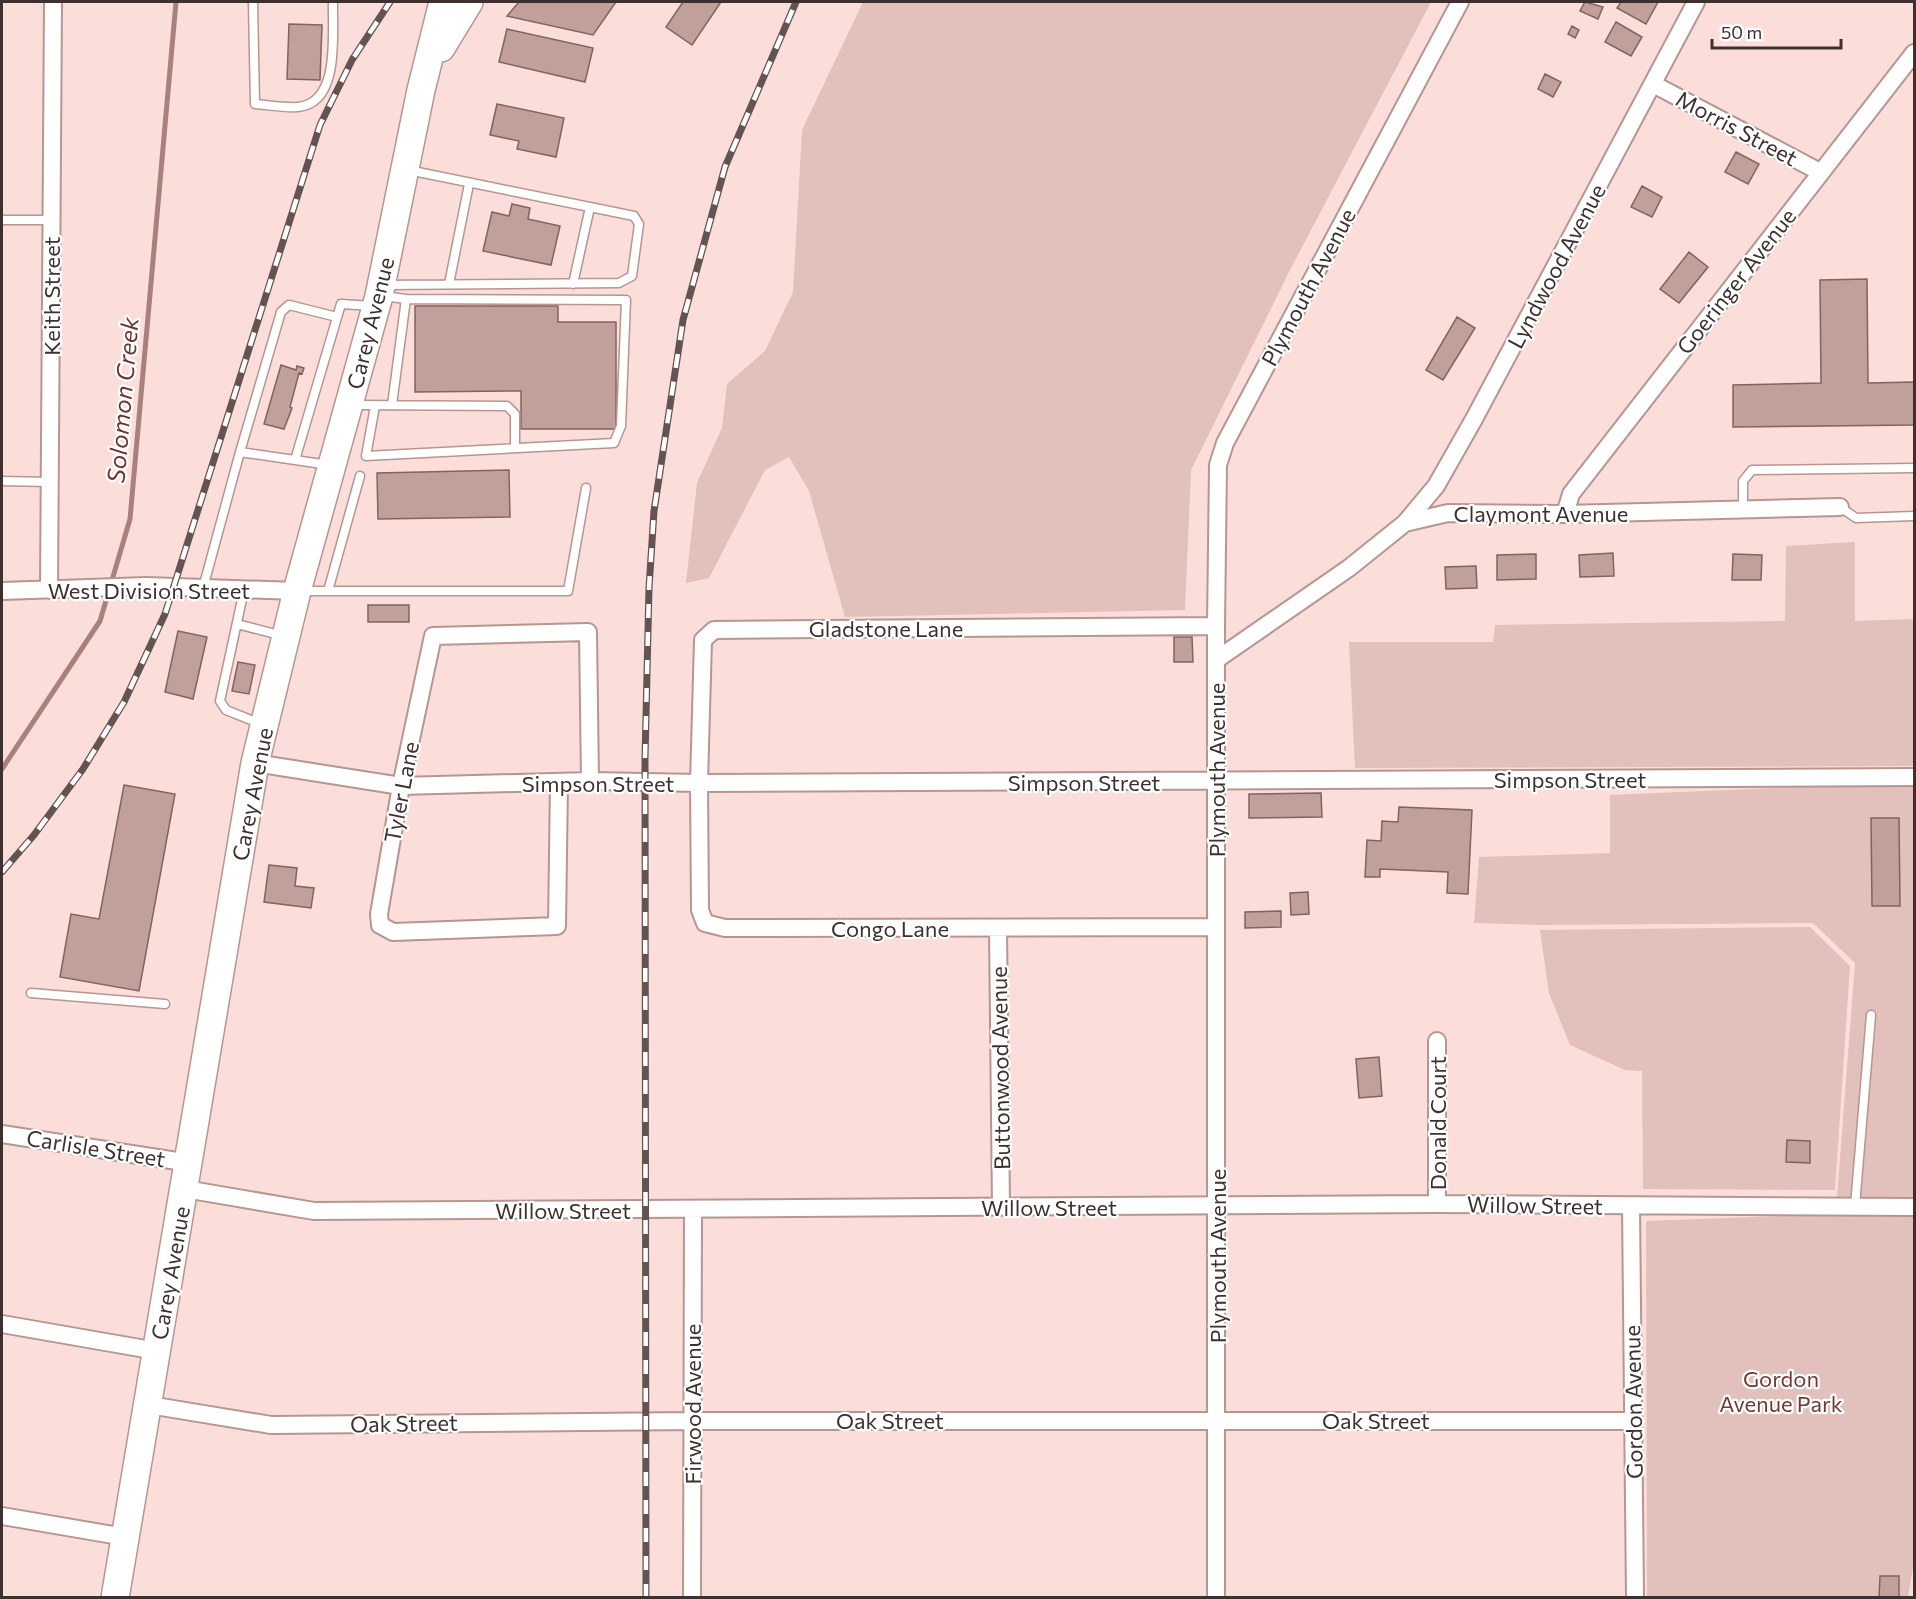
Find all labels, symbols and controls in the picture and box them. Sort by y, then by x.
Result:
scale bar [1712,12,1841,50]
text: 50 m [1721,21,1762,43]
street label: Morris Street [1672,85,1802,171]
street label: Lyndwood Avenue [1501,179,1611,353]
street label: Goeringer Avenue [1671,203,1801,359]
street label: Plymouth Avenue [1255,204,1361,370]
street label: Keith Street [38,236,65,356]
street label: Carey Avenue [341,254,399,392]
water label: Solomon Creek [100,315,144,484]
street label: Claymont Avenue [1454,500,1628,527]
street label: West Division Street [48,577,250,604]
street label: Gladstone Lane [809,615,963,642]
street label: Plymouth Avenue [1203,683,1230,857]
street label: Carey Avenue [226,725,278,863]
street label: Tyler Lane [378,739,424,845]
street label: Simpson Street [1494,766,1646,793]
street label: Simpson Street [1008,769,1160,796]
street label: Simpson Street [522,770,674,797]
street label: Congo Lane [831,915,949,942]
street label: Buttonwood Avenue [985,966,1015,1170]
street label: Donald Court [1424,1056,1451,1190]
street label: Carlisle Street [25,1124,167,1172]
street label: Plymouth Avenue [1204,1169,1231,1343]
street label: Willow Street [1467,1190,1603,1220]
street label: Willow Street [981,1194,1117,1221]
street label: Willow Street [495,1197,631,1224]
street label: Carey Avenue [145,1204,195,1342]
street label: Firwood Avenue [679,1324,706,1484]
street label: Gordon Avenue [1618,1325,1648,1479]
park label: Gordon Avenue Park [1719,1365,1843,1417]
street label: Oak Street [836,1407,944,1434]
street label: Oak Street [1322,1407,1430,1434]
street label: Oak Street [350,1409,458,1437]

